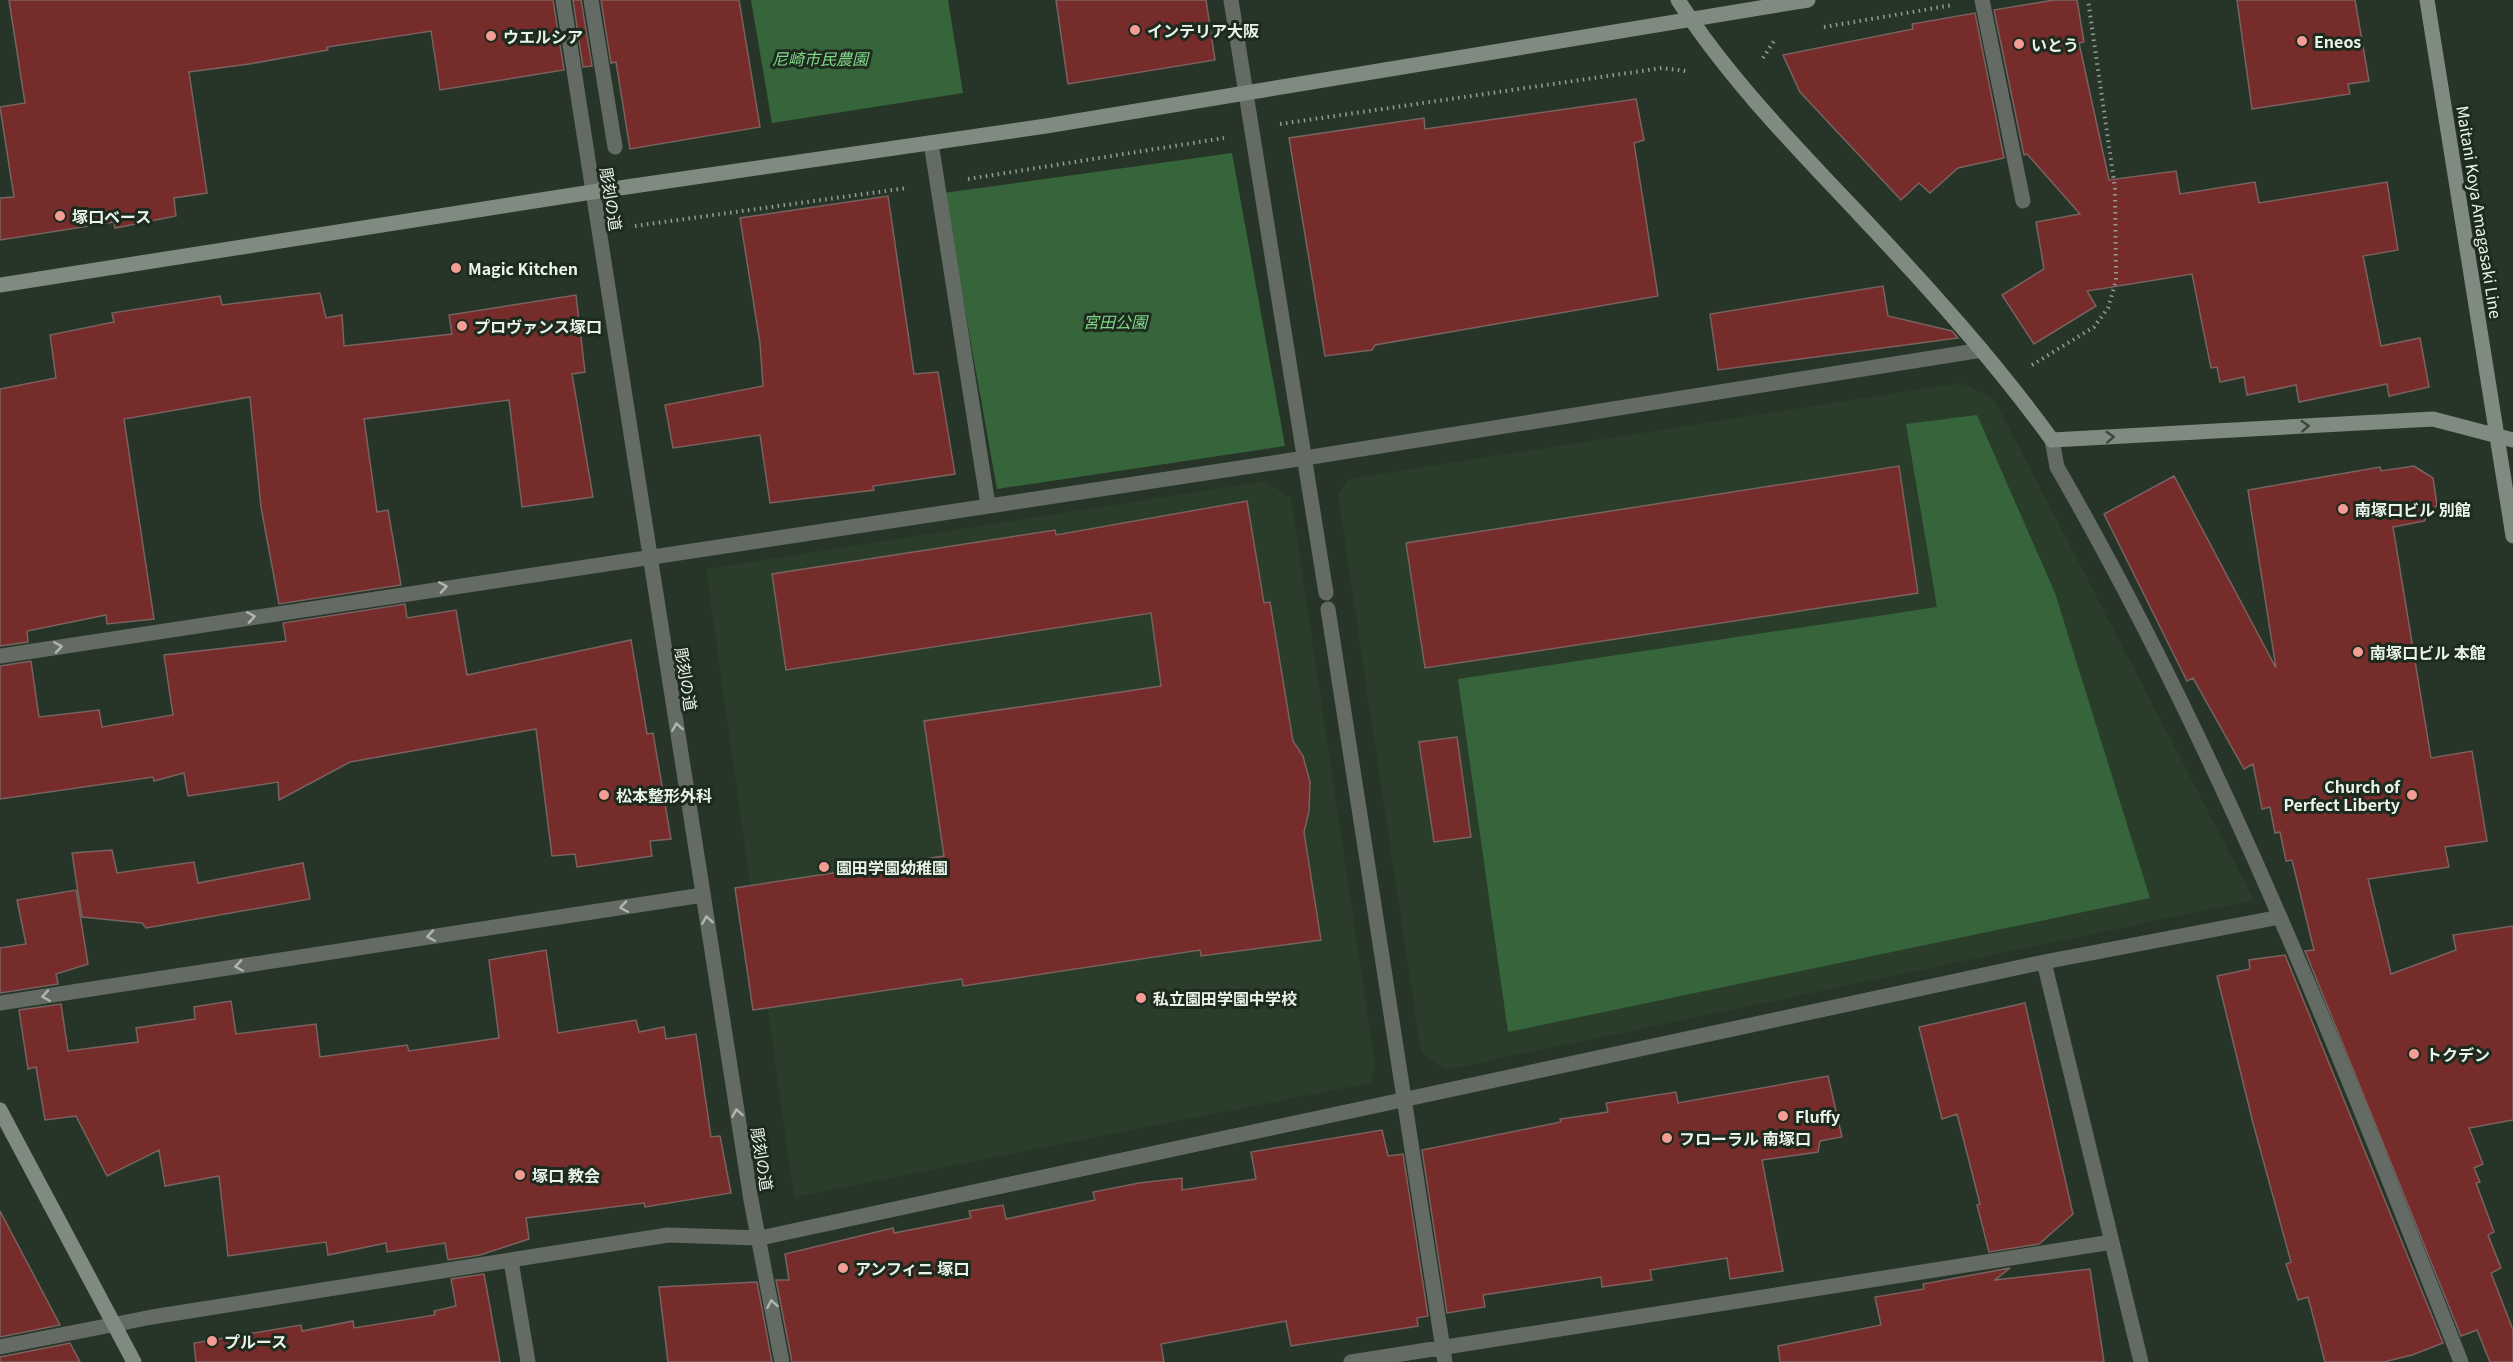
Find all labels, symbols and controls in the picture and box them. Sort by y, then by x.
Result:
place label: インテリア大阪 [1147,18,1259,42]
marker: インテリア大阪 [1128,23,1142,37]
place label: ウエルシア [503,24,583,48]
marker: ウエルシア [484,29,498,43]
place label: Eneos [2314,29,2361,53]
place label: いとう [2031,32,2079,56]
marker: Eneos [2295,34,2309,48]
marker: いとう [2012,37,2026,51]
park label: 尼崎市民農園 [772,46,870,70]
street label: Maitani Koya Amagasaki Line [2451,104,2509,320]
street label: 彫刻の道 [595,166,629,232]
place label: 塚口ベース [72,204,151,228]
marker: 塚口ベース [53,209,67,223]
place label: Magic Kitchen [468,256,578,280]
marker: Magic Kitchen [449,261,463,275]
park label: 宮田公園 [1083,309,1149,333]
place label: プロヴァンス塚口 [474,314,602,338]
marker: プロヴァンス塚口 [455,319,469,333]
one-way arrow [2300,420,2309,433]
one-way arrow [2106,431,2115,444]
place label: 南塚口ビル 別館 [2355,497,2471,521]
marker: 南塚口ビル 別館 [2336,502,2350,516]
one-way arrow [439,582,448,594]
one-way arrow [245,611,255,624]
place label: 南塚口ビル 本館 [2370,640,2486,664]
one-way arrow [53,641,62,653]
marker: 南塚口ビル 本館 [2351,645,2365,659]
street label: 彫刻の道 [670,646,704,712]
one-way arrow [671,723,683,732]
place label: Church of Perfect Liberty [2283,774,2401,816]
place label: 松本整形外科 [616,783,712,807]
marker: 松本整形外科 [597,788,611,802]
marker: Church of Perfect Liberty [2405,788,2419,802]
place label: 園田学園幼稚園 [836,855,948,879]
marker: 園田学園幼稚園 [817,860,831,874]
one-way arrow [620,900,630,913]
one-way arrow [701,915,713,925]
one-way arrow [427,930,436,942]
one-way arrow [234,959,244,972]
place label: 私立園田学園中学校 [1153,986,1297,1010]
one-way arrow [41,989,51,1001]
marker: 私立園田学園中学校 [1134,991,1148,1005]
place label: トクデン [2426,1042,2490,1066]
marker: トクデン [2407,1047,2421,1061]
place label: Fluffy [1795,1104,1840,1128]
one-way arrow [732,1108,744,1117]
marker: Fluffy [1776,1109,1790,1123]
street label: 彫刻の道 [746,1126,780,1192]
place label: フローラル 南塚口 [1679,1126,1811,1150]
marker: フローラル 南塚口 [1660,1131,1674,1145]
place label: 塚口 教会 [532,1163,600,1187]
marker: 塚口 教会 [513,1168,527,1182]
place label: アンフィニ 塚口 [855,1256,969,1280]
marker: アンフィニ 塚口 [836,1261,850,1275]
one-way arrow [766,1300,779,1310]
place label: プルース [224,1329,287,1353]
marker: プルース [205,1334,219,1348]

